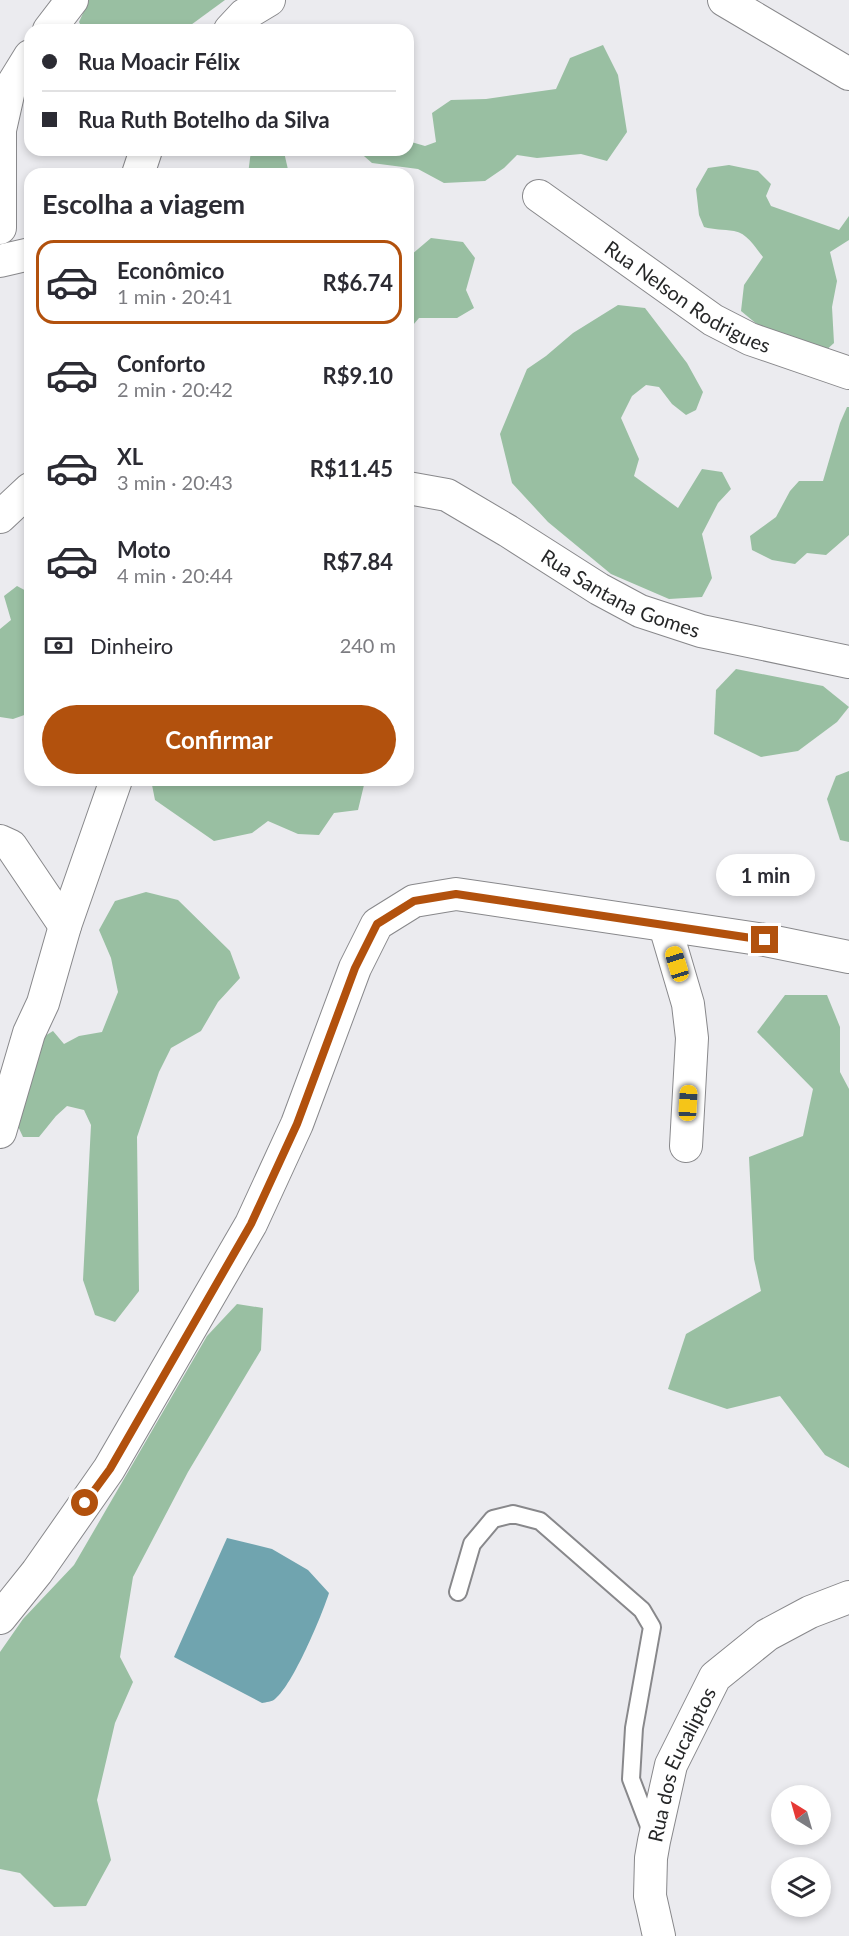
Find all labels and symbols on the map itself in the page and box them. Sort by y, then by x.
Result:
street label: Rua Nelson Rodrigues [600,235,774,357]
street label: Rua Santana Gomes [537,543,703,642]
callout: 1 min [716,853,814,895]
route end [751,926,778,953]
car [663,944,691,984]
car [678,1085,698,1121]
route start [71,1489,98,1516]
street label: Rua dos Eucaliptos [642,1683,720,1844]
north arrow [771,1785,831,1845]

